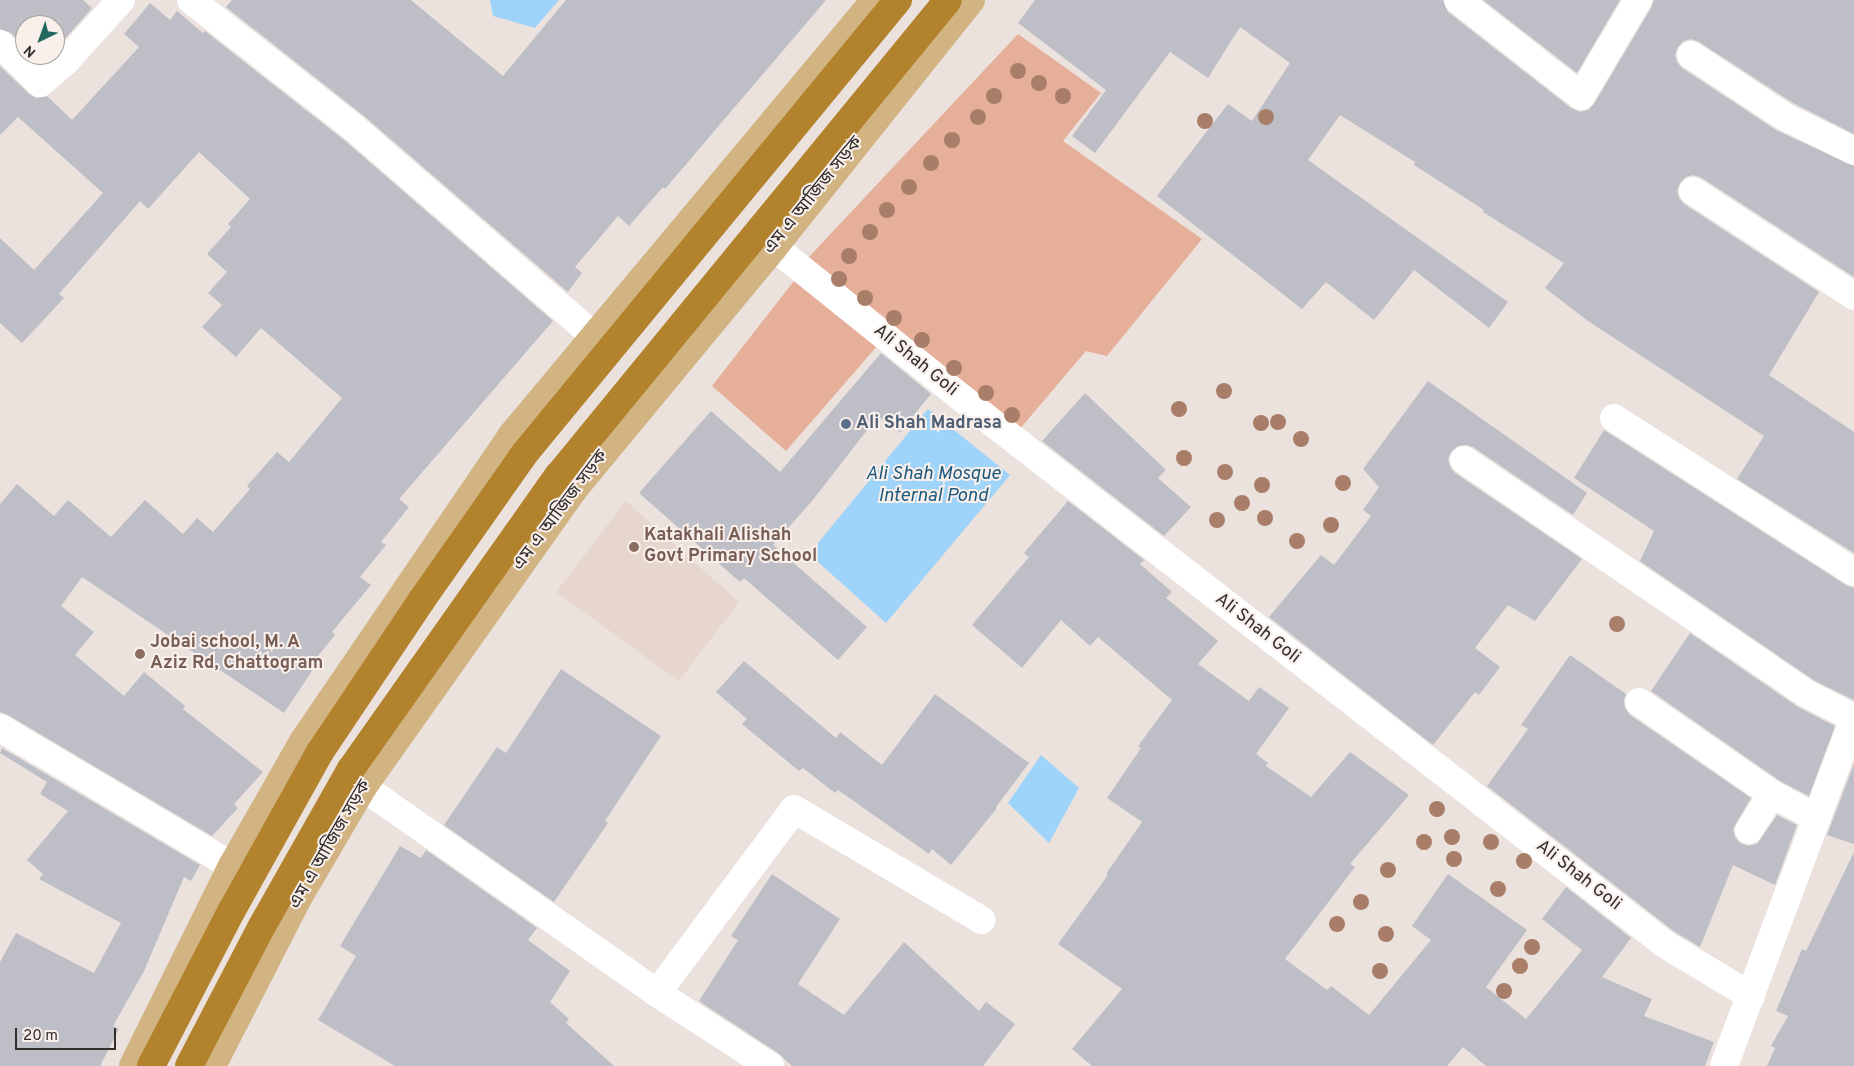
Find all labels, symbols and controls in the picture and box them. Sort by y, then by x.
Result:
north arrow [15,15,65,65]
text: N [21,41,40,60]
street label: এম এ আজিজ সড়ক [760,133,868,259]
street label: Ali Shah Goli [868,320,962,402]
place label: Ali Shah Madrasa [856,413,1002,435]
marker: Ali Shah Madrasa [840,418,852,430]
street label: এম এ আজিজ সড়ক [509,446,613,576]
water label: Ali Shah Mosque Internal Pond [865,464,1001,508]
place label: Katakhali Alishah Govt Primary School [644,526,817,568]
marker: Katakhali Alishah Govt Primary School [628,541,640,553]
street label: Ali Shah Goli [1210,589,1304,669]
place label: Jobai school, M. A Aziz Rd, Chattogram [150,633,323,676]
marker: Jobai school, M. A Aziz Rd, Chattogram [134,648,146,660]
street label: এম এ আজিজ সড়ক [285,777,377,913]
street label: Ali Shah Goli [1531,836,1625,916]
scale bar [18,1018,119,1050]
text: 20 m [23,1027,58,1046]

